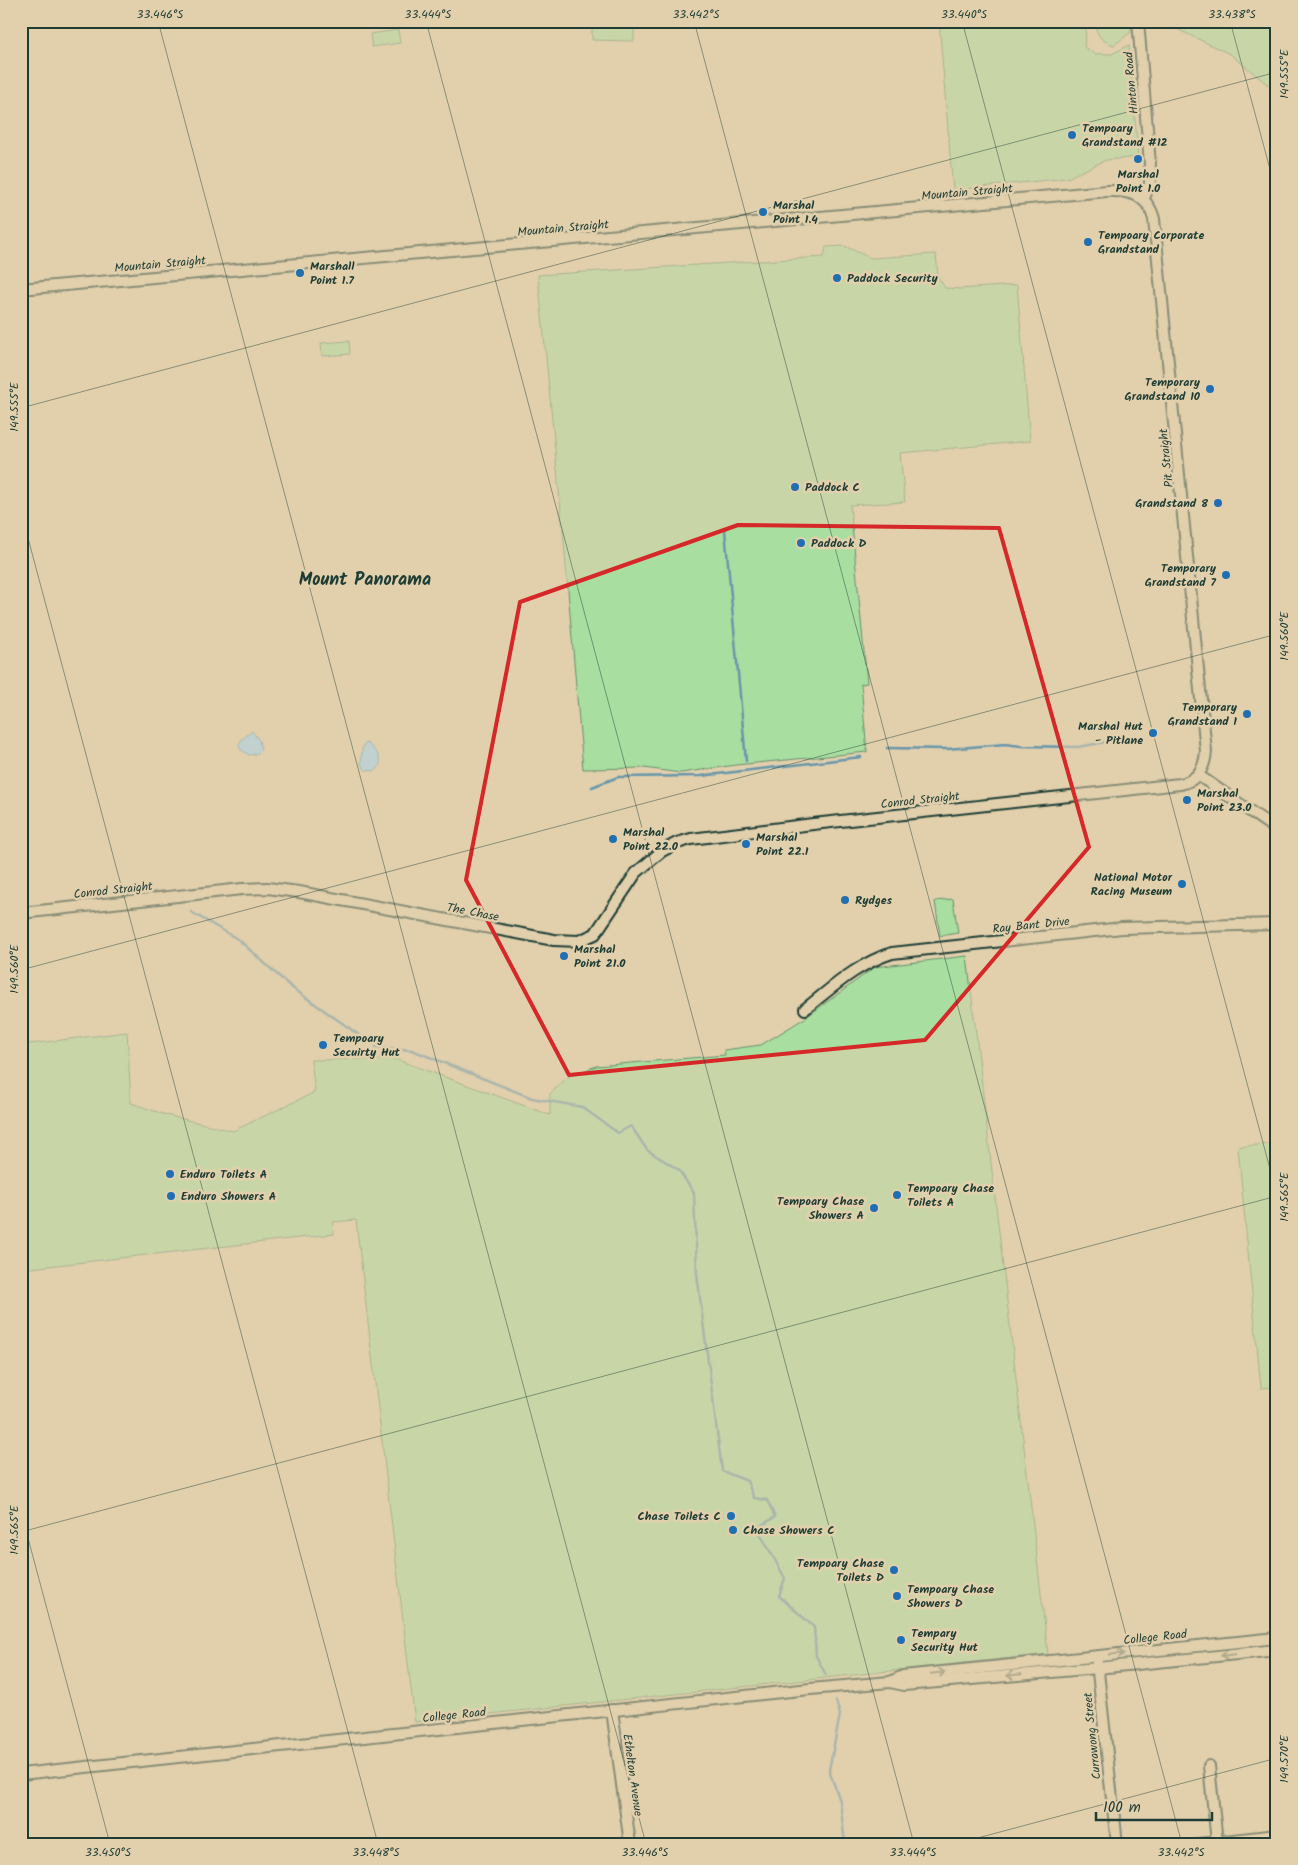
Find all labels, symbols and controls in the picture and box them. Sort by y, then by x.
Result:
text: 33.446°S [137,5,184,24]
text: 33.444°S [405,5,452,24]
text: 33.442°S [672,5,720,24]
text: 33.440°S [941,5,988,24]
text: 33.438°S [1208,5,1256,24]
text: 149.555°E [1275,48,1294,99]
street label: Hinton Road [1119,50,1144,115]
place label: Tempoary Grandstand #12 [1082,119,1168,152]
marker: Tempoary Grandstand #12 [1066,129,1078,141]
marker: Marshal Point 1.0 [1132,153,1144,165]
place label: Marshal Point 1.0 [1116,165,1161,198]
street label: Mountain Straight [921,179,1014,206]
place label: Marshal Point 1.4 [773,196,818,229]
marker: Marshal Point 1.4 [757,206,769,218]
street label: Mountain Straight [517,215,610,242]
place label: Tempoary Corporate Grandstand [1098,226,1204,259]
marker: Tempoary Corporate Grandstand [1082,236,1094,248]
street label: Mountain Straight [114,251,207,278]
place label: Marshall Point 1.7 [310,257,355,290]
marker: Marshall Point 1.7 [294,267,306,279]
place label: Paddock Security [847,269,939,288]
marker: Paddock Security [831,272,843,284]
place label: Temporary Grandstand 10 [1125,373,1201,406]
text: 149.555°E [5,381,24,432]
marker: Temporary Grandstand 10 [1204,383,1216,395]
street label: Pit Straight [1154,427,1179,488]
place label: Paddock C [805,478,860,497]
marker: Paddock C [789,481,801,493]
place label: Grandstand 8 [1135,494,1209,513]
marker: Grandstand 8 [1212,497,1224,509]
place label: Paddock D [811,534,867,553]
marker: Paddock D [795,537,807,549]
place label: Temporary Grandstand 7 [1145,559,1217,592]
district label: Mount Panorama [299,566,431,595]
marker: Temporary Grandstand 7 [1220,569,1232,581]
text: 149.560°E [1275,610,1294,661]
place label: Temporary Grandstand 1 [1168,698,1238,731]
marker: Temporary Grandstand 1 [1241,708,1253,720]
place label: Marshal Hut - Pitlane [1078,717,1144,750]
marker: Marshal Hut - Pitlane [1147,727,1159,739]
place label: Marshal Point 23.0 [1197,784,1252,817]
street label: Conrod Straight [880,787,961,814]
marker: Marshal Point 23.0 [1181,794,1193,806]
place label: Marshal Point 22.0 [623,823,679,856]
place label: Marshal Point 22.1 [756,828,809,861]
marker: Marshal Point 22.0 [607,833,619,845]
marker: Marshal Point 22.1 [740,838,752,850]
place label: National Motor Racing Museum [1091,868,1173,901]
street label: Conrod Straight [73,877,154,904]
marker: National Motor Racing Museum [1176,878,1188,890]
place label: Rydges [855,891,893,910]
marker: Rydges [839,894,851,906]
street label: The Chase [445,898,501,927]
street label: Ray Bant Drive [992,912,1071,939]
place label: Marshal Point 21.0 [574,940,626,973]
text: 149.560°E [5,943,24,994]
marker: Marshal Point 21.0 [558,950,570,962]
place label: Tempoary Secuirty Hut [333,1029,401,1062]
marker: Tempoary Secuirty Hut [317,1039,329,1051]
place label: Enduro Toilets A [180,1165,268,1184]
marker: Enduro Toilets A [164,1168,176,1180]
text: 149.565°E [1275,1171,1294,1222]
place label: Tempoary Chase Toilets A [907,1179,994,1212]
place label: Enduro Showers A [181,1187,277,1206]
marker: Tempoary Chase Toilets A [891,1189,903,1201]
marker: Enduro Showers A [165,1190,177,1202]
place label: Tempoary Chase Showers A [777,1192,864,1225]
marker: Tempoary Chase Showers A [868,1202,880,1214]
text: 149.565°E [5,1504,24,1555]
place label: Chase Toilets C [637,1507,721,1526]
marker: Chase Toilets C [725,1510,737,1522]
place label: Chase Showers C [743,1521,835,1540]
marker: Chase Showers C [727,1524,739,1536]
place label: Tempoary Chase Toilets D [797,1554,884,1587]
marker: Tempoary Chase Toilets D [888,1564,900,1576]
place label: Tempoary Chase Showers D [907,1580,994,1613]
marker: Tempoary Chase Showers D [891,1590,903,1602]
place label: Tempary Security Hut [911,1624,979,1657]
street label: College Road [1122,1625,1189,1650]
marker: Tempary Security Hut [895,1634,907,1646]
one-way arrow [1108,1649,1124,1659]
one-way arrow [1221,1650,1237,1660]
one-way arrow [929,1668,945,1678]
one-way arrow [1006,1670,1022,1680]
street label: Currawong Street [1078,1691,1107,1780]
street label: College Road [421,1703,488,1728]
street label: Ethelton Avenue [617,1733,648,1818]
text: 149.570°E [1275,1734,1294,1783]
scale bar [1096,1790,1212,1822]
text: 100 m [1103,1796,1141,1820]
text: 33.450°S [85,1843,132,1862]
text: 33.448°S [352,1843,400,1862]
text: 33.446°S [622,1843,669,1862]
text: 33.444°S [890,1843,937,1862]
text: 33.442°S [1157,1843,1205,1862]

